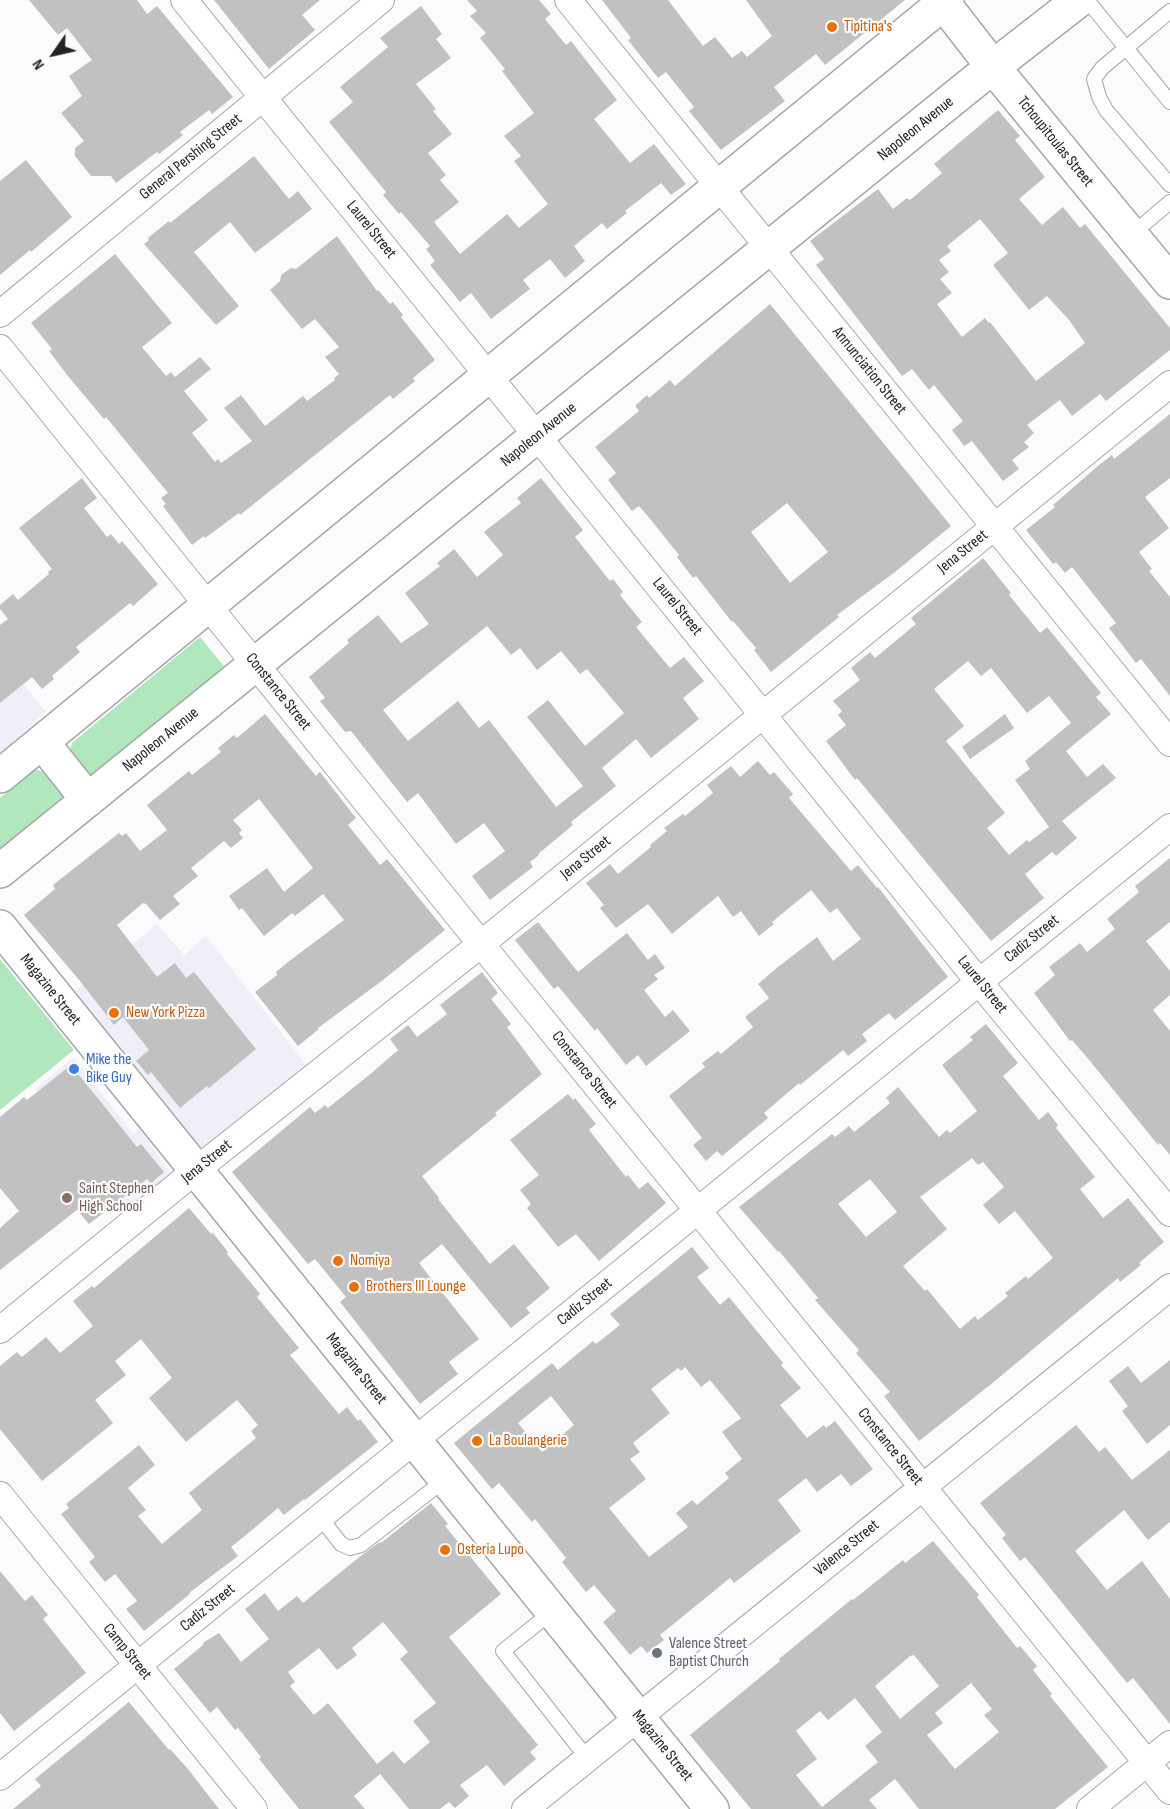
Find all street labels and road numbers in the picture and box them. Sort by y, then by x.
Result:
street label: Napoleon Avenue [874,93,958,165]
street label: Tchoupitoulas Street [1013,93,1097,191]
street label: General Pershing Street [136,110,246,204]
street label: Laurel Street [342,197,400,263]
street label: Annunciation Street [828,323,910,419]
street label: Napoleon Avenue [497,399,581,471]
street label: Jena Street [934,526,992,578]
street label: Laurel Street [648,574,706,640]
street label: Constance Street [241,650,315,734]
street label: Napoleon Avenue [119,704,203,776]
street label: Jena Street [557,832,615,884]
street label: Cadiz Street [1001,911,1063,967]
street label: Magazine Street [15,950,85,1030]
street label: Laurel Street [953,952,1011,1018]
street label: Constance Street [547,1028,621,1112]
street label: Jena Street [178,1136,236,1188]
street label: Cadiz Street [554,1274,616,1330]
street label: Magazine Street [321,1329,391,1409]
street label: Constance Street [853,1405,927,1489]
street label: Valence Street [811,1516,883,1580]
street label: Cadiz Street [177,1580,239,1636]
street label: Camp Street [99,1620,155,1684]
street label: Magazine Street [627,1706,697,1786]

